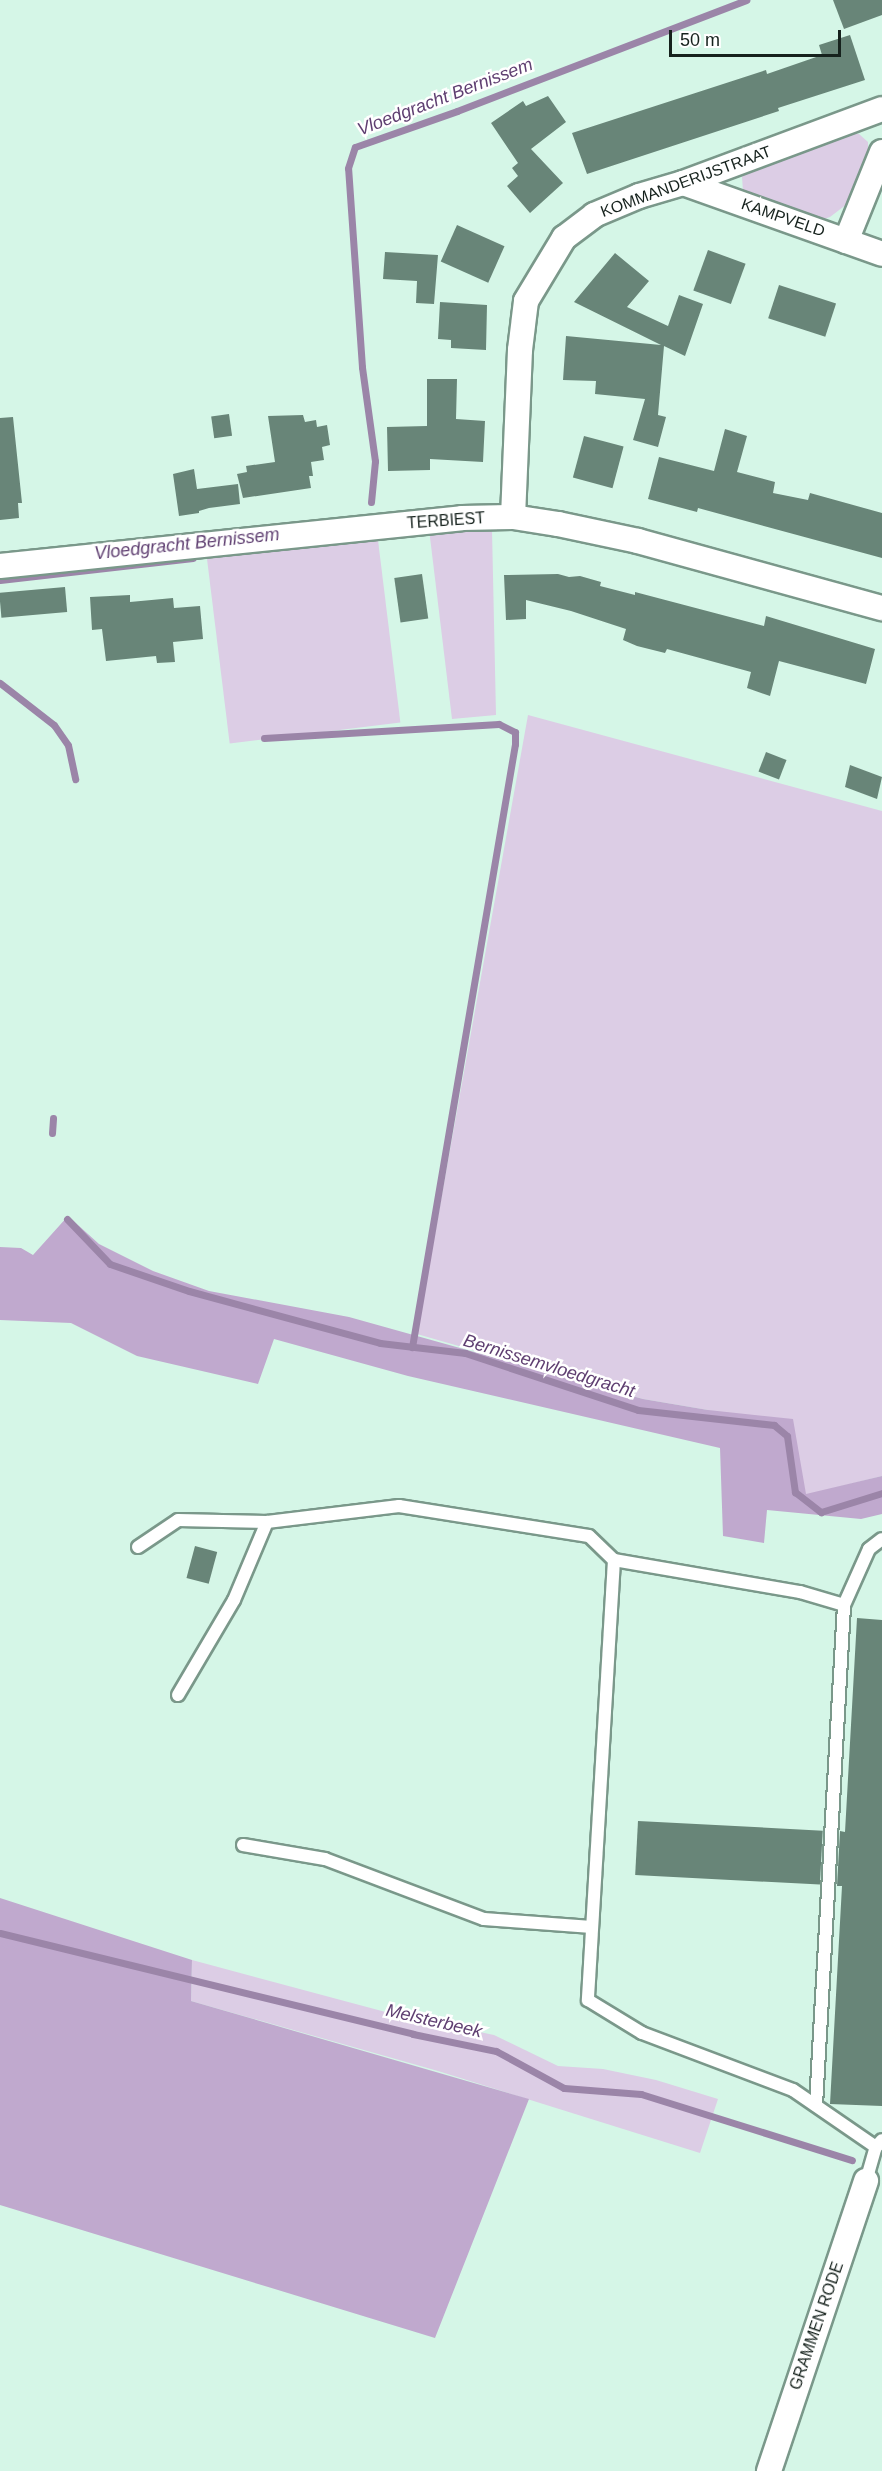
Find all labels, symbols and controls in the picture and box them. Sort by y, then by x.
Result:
scale bar [672,18,844,56]
text: 50 m [680,30,720,50]
water label: Vloedgracht Bernissem [354,54,536,140]
street label: KOMMANDERIJSTRAAT [598,142,774,222]
street label: KAMPVELD [739,195,827,241]
street label: TERBIEST [406,509,486,533]
water label: Vloedgracht Bernissem [93,524,281,564]
water label: Bernissemvloedgracht [461,1330,637,1402]
water label: Melsterbeek [384,1999,484,2043]
street label: GRAMMEN RODE [786,2259,848,2393]

